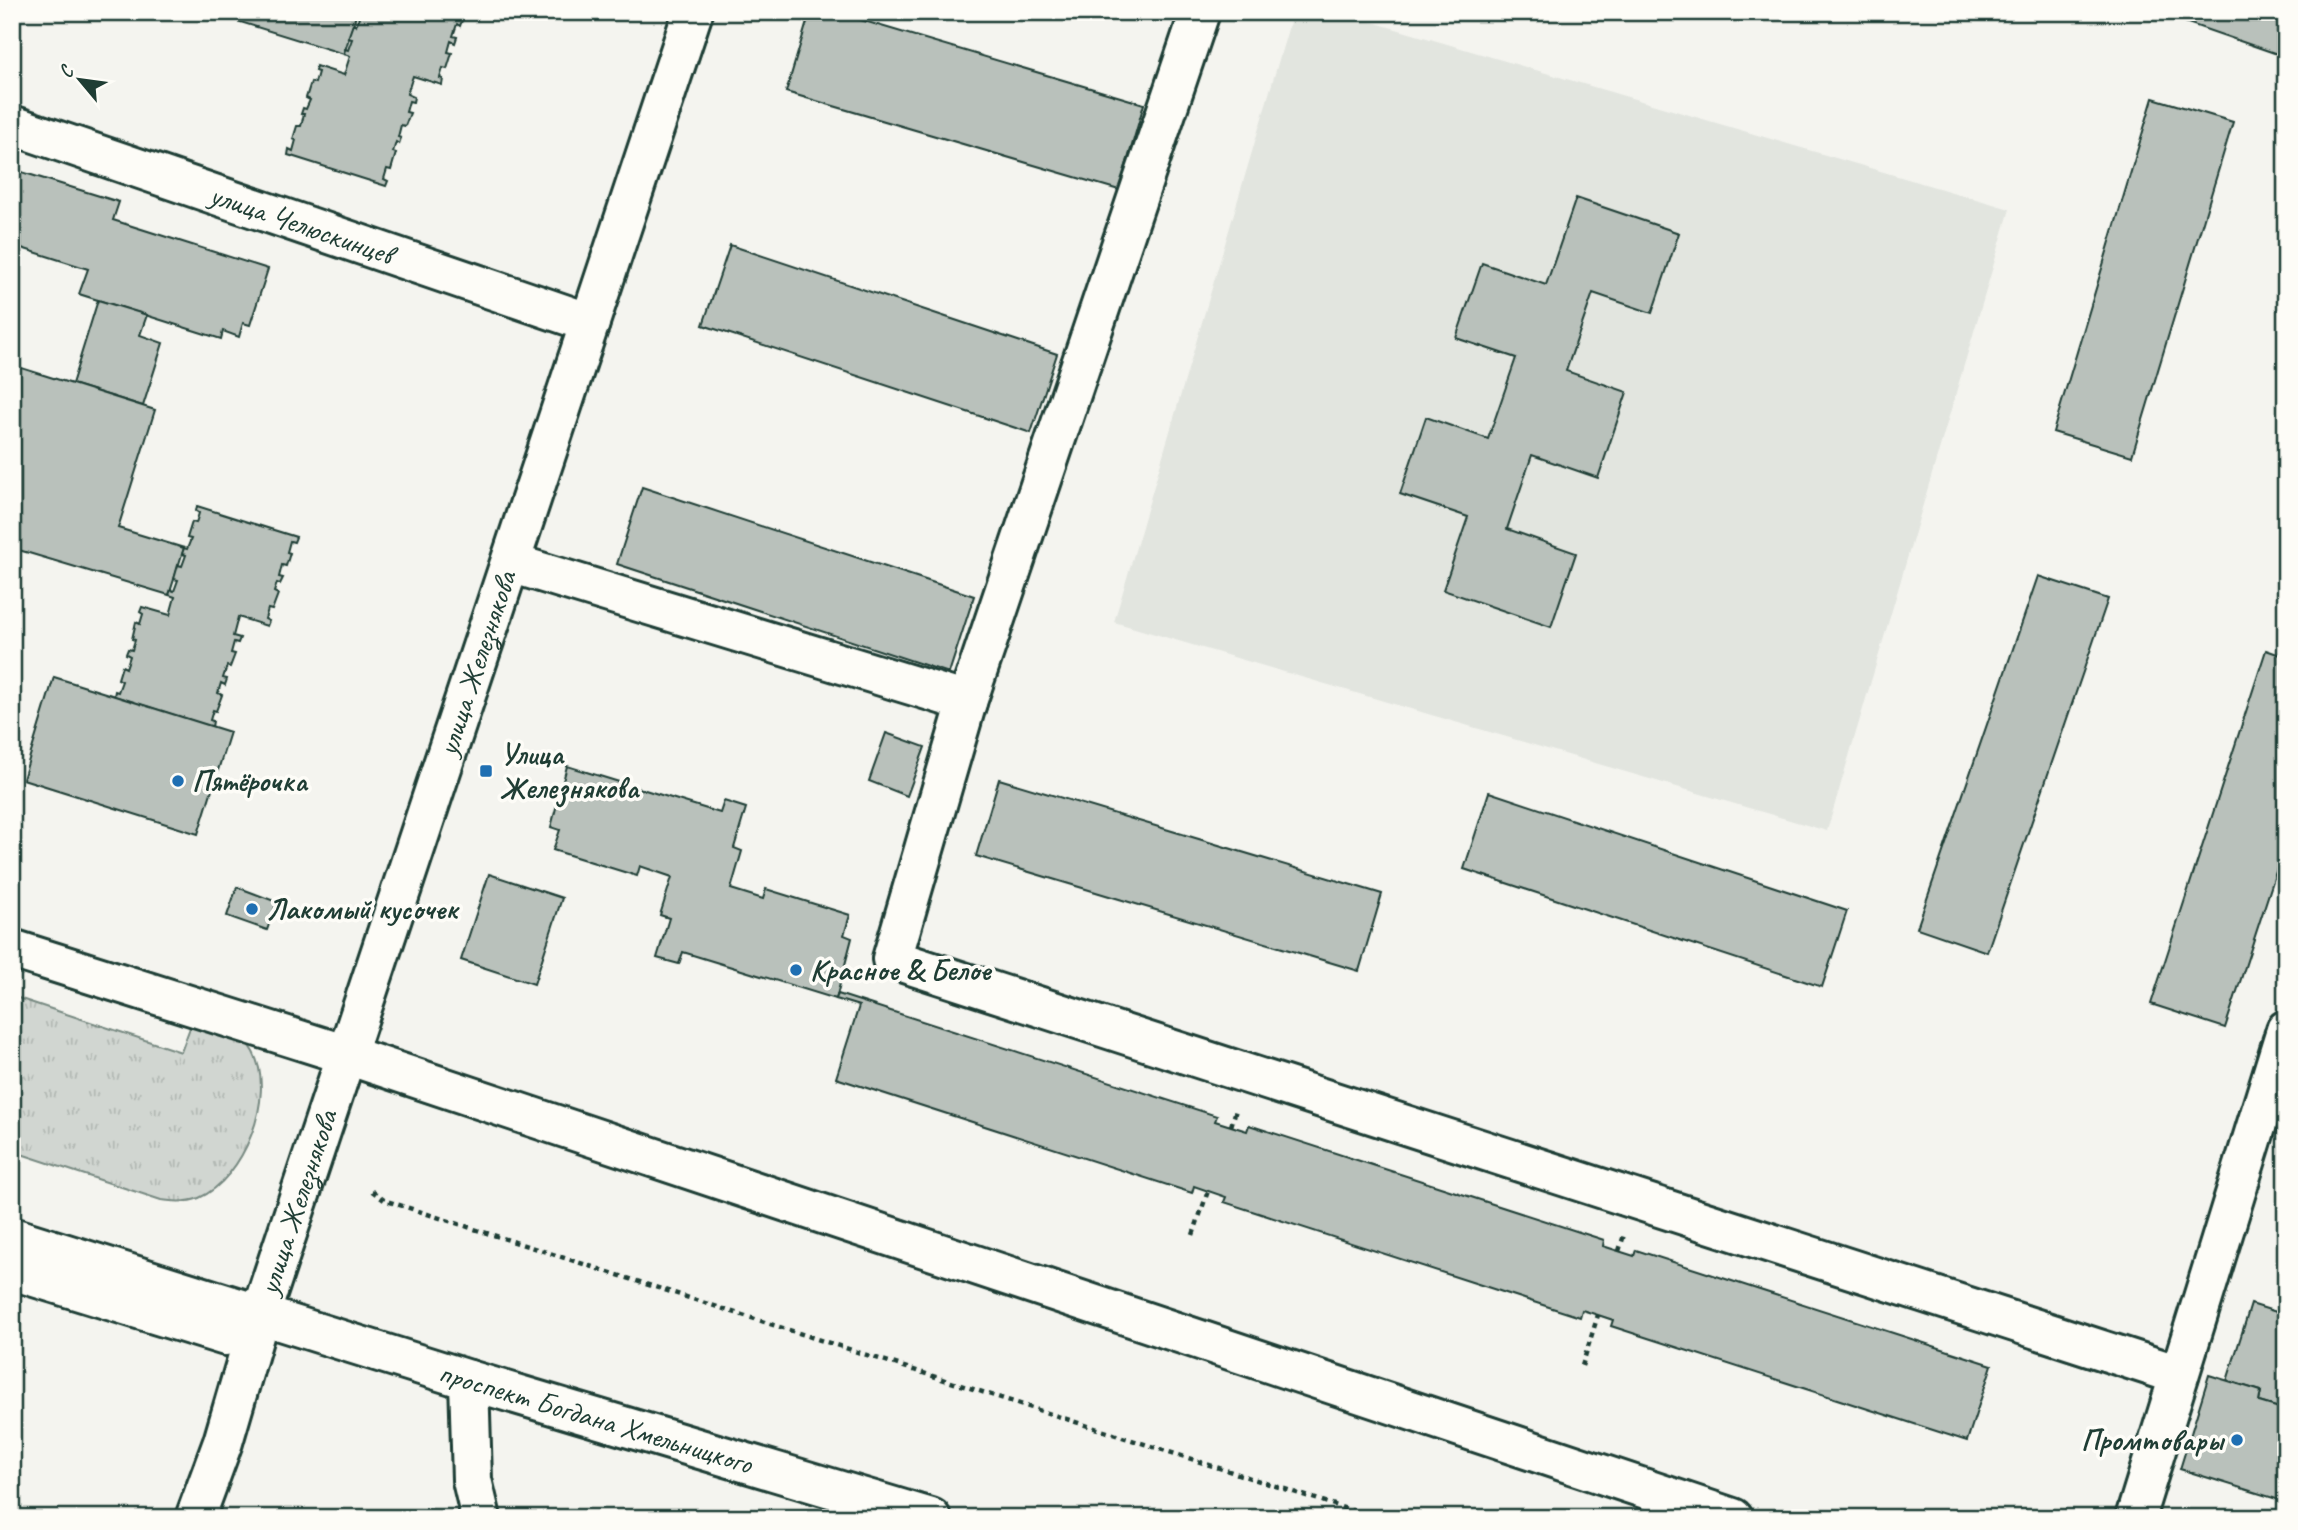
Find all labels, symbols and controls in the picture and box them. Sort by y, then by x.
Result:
north arrow [46,46,116,116]
text: С [53,60,80,82]
street label: улица Челюскинцев [203,175,403,275]
street label: улица Железнякова [428,564,525,762]
place label: Улица Железнякова [500,735,640,808]
place label: Пятёрочка [192,762,309,800]
marker: Улица Железнякова [478,763,494,779]
marker: Пятёрочка [170,773,186,789]
place label: Лакомый кусочек [266,890,460,928]
marker: Лакомый кусочек [244,901,260,917]
place label: Красное & Белое [810,951,992,989]
marker: Красное & Белое [788,962,804,978]
street label: улица Железнякова [248,1103,346,1301]
street label: проспект Богдана Хмельницкого [434,1353,758,1483]
place label: Промтовары [2081,1421,2225,1459]
marker: Промтовары [2229,1432,2245,1448]

